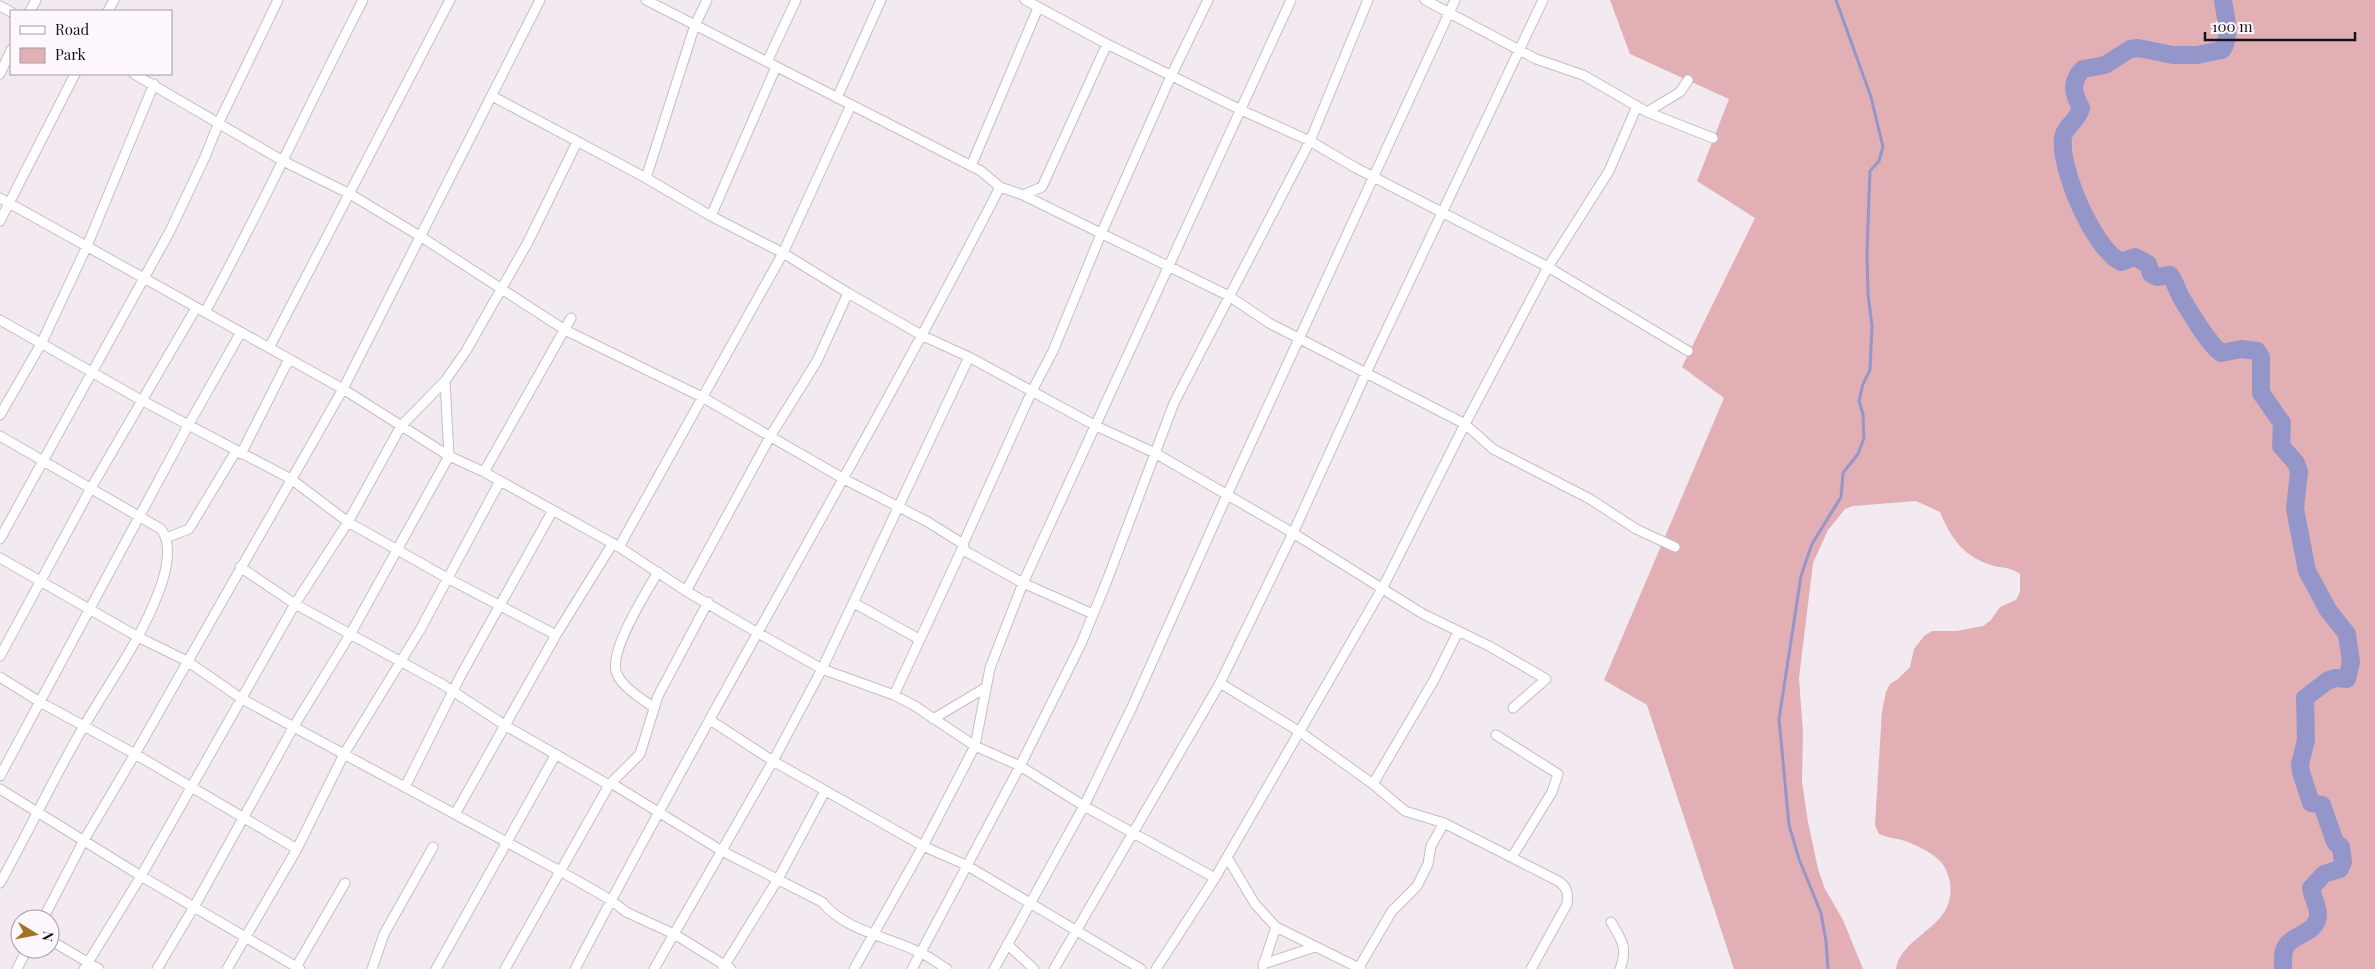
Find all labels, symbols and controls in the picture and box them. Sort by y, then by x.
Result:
legend [10,10,172,75]
scale bar [2205,10,2355,42]
text: 100 m [2212,16,2253,36]
text: Road [55,19,89,39]
text: Park [55,44,87,64]
north arrow [10,909,60,959]
text: N [38,930,59,943]

